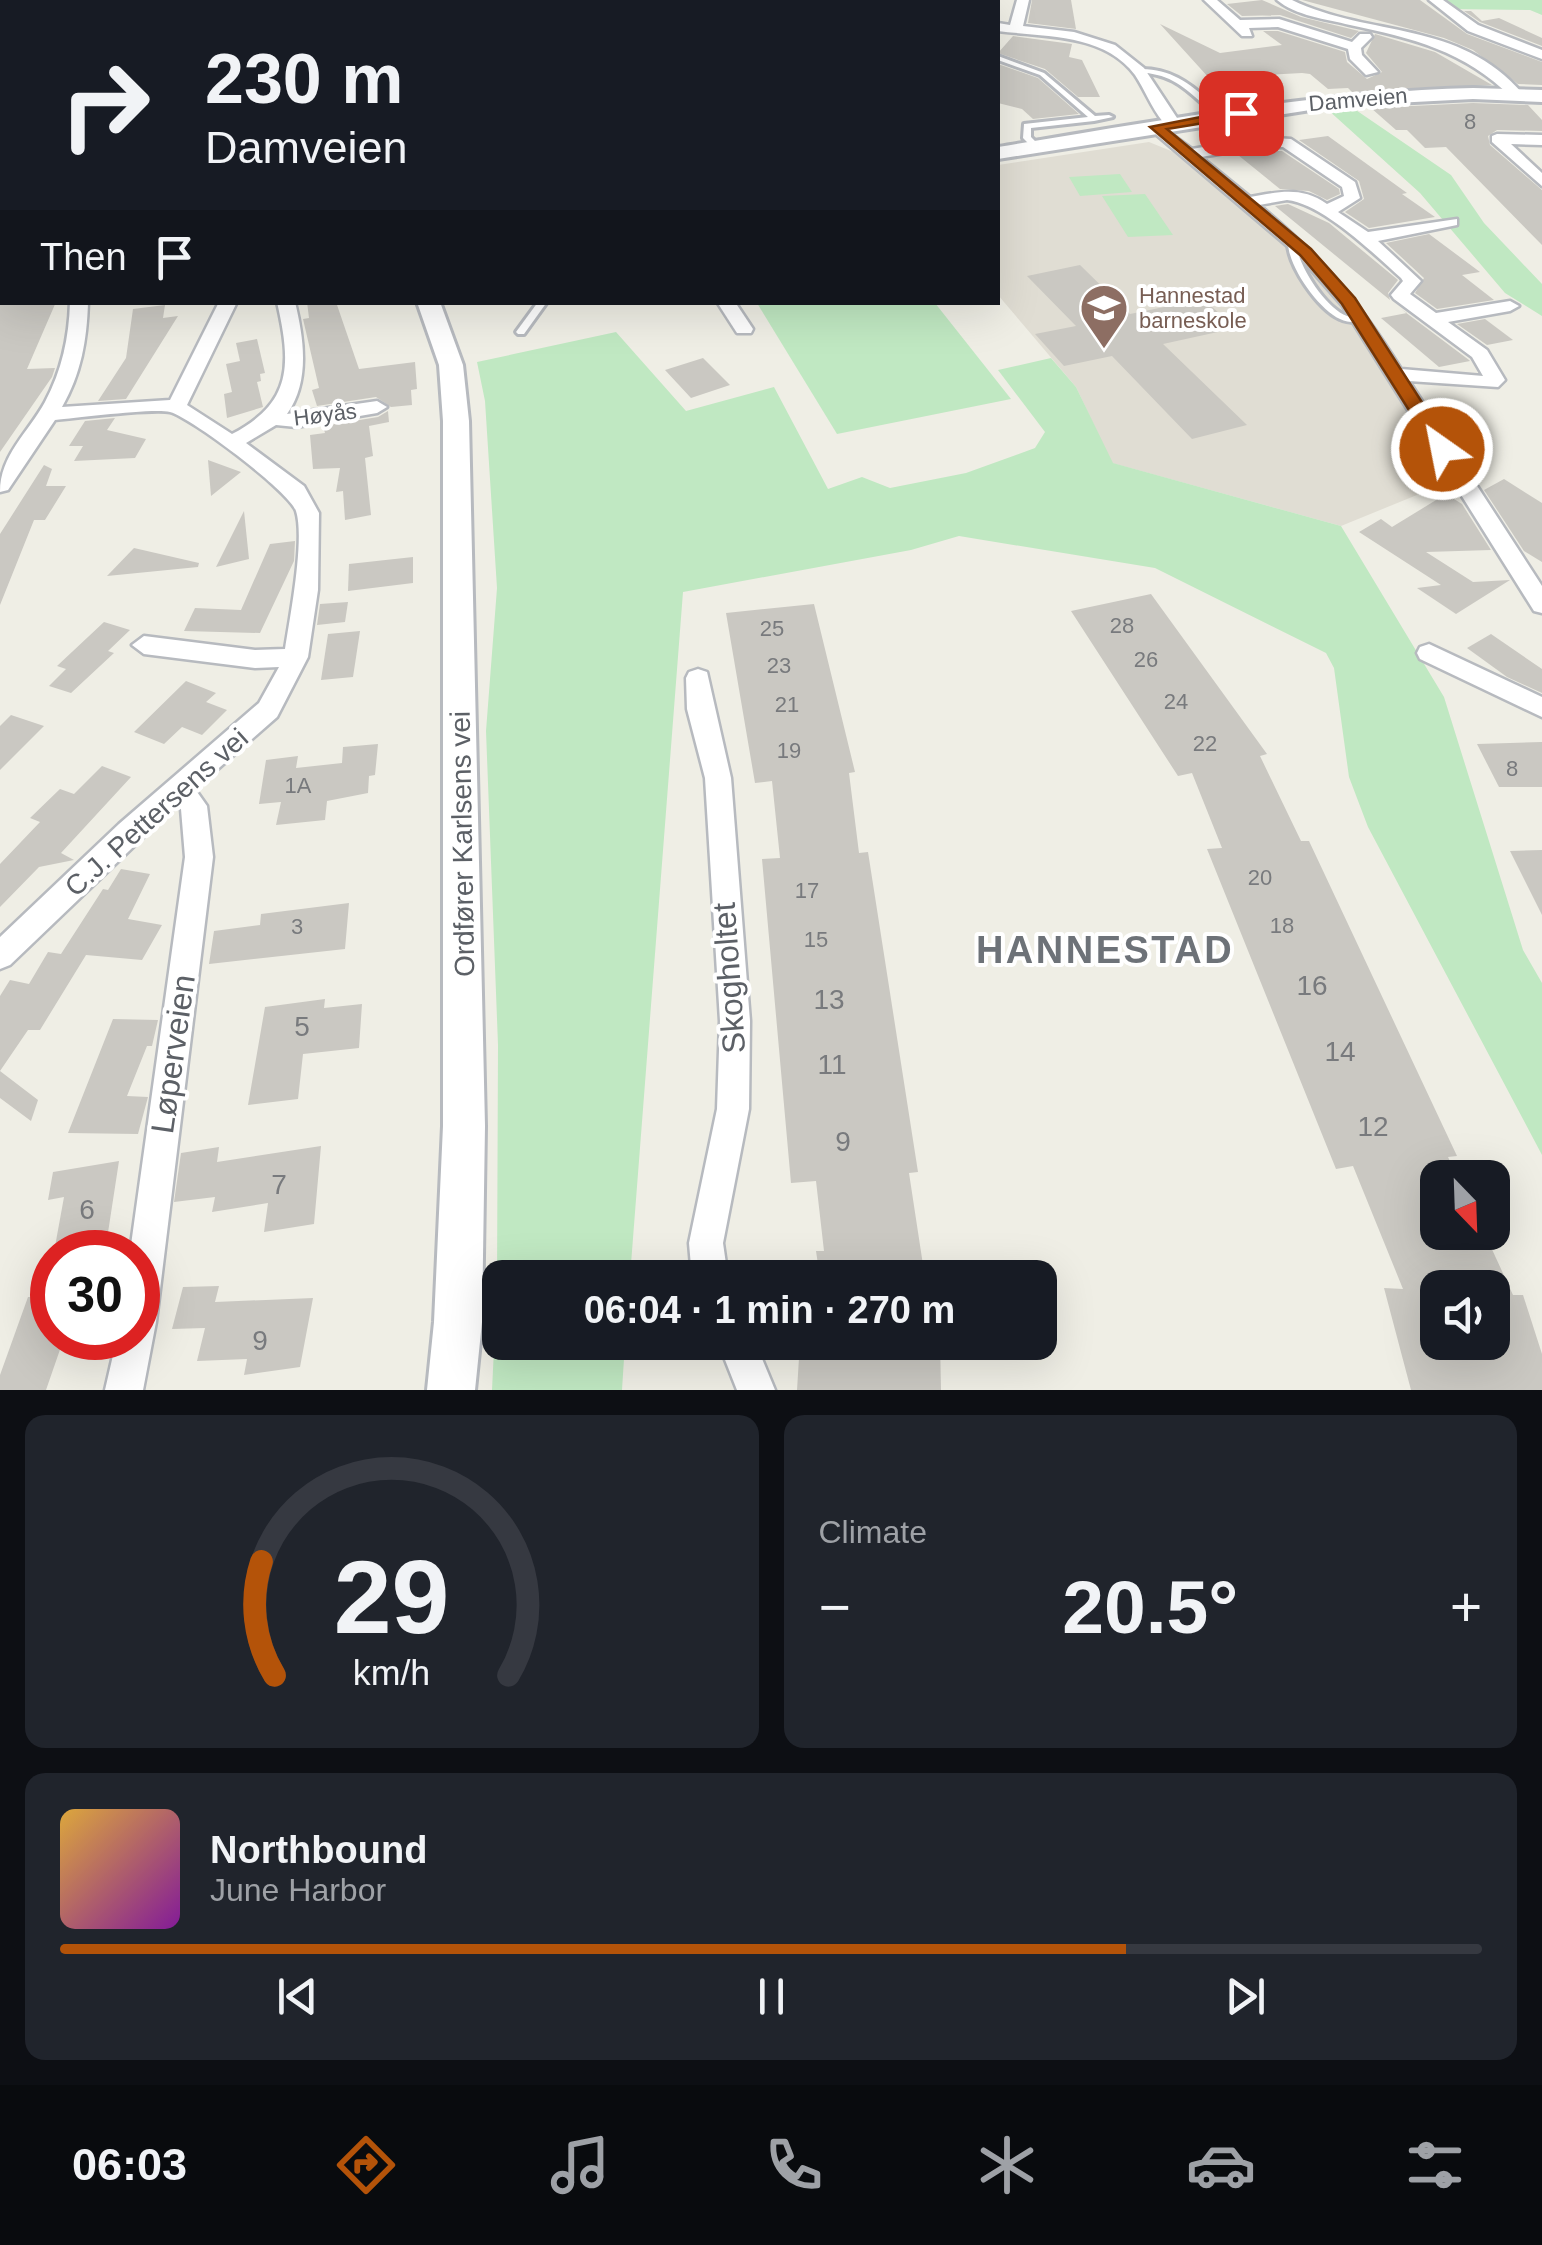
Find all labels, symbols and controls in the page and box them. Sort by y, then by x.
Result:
icon: right [40,40,170,170]
text: 230 m [205,40,403,118]
pin [1199,71,1284,156]
street label: Damveien [1308,83,1408,116]
icon: arrive [1214,86,1269,141]
house number: 8 [1464,109,1476,134]
text: Damveien [205,122,408,173]
icon: arrive [147,230,202,285]
text: Then [40,236,127,278]
school or university icon: Hannestad barneskole [1078,282,1130,350]
place label: Hannestad barneskole [1139,283,1247,333]
position arrow [1390,397,1494,501]
street label: Høyås [292,398,358,431]
house number: 28 [1110,613,1134,638]
house number: 25 [760,616,784,641]
house number: 26 [1134,647,1158,672]
house number: 23 [767,653,791,678]
house number: 24 [1164,689,1188,714]
house number: 21 [775,692,799,717]
street label: Ordfører Karlsens vei [445,711,480,977]
street label: C.J. Pettersens vei [59,722,254,903]
house number: 22 [1193,731,1217,756]
house number: 19 [777,738,801,763]
house number: 8 [1506,756,1518,781]
house number: 1A [285,773,312,798]
house number: 20 [1248,865,1272,890]
house number: 17 [795,878,819,903]
street label: Skogholtet [706,901,752,1055]
house number: 18 [1270,913,1294,938]
house number: 3 [291,914,303,939]
house number: 15 [804,927,828,952]
district label: HANNESTAD [976,929,1234,971]
house number: 16 [1296,970,1328,1001]
street label: Løperveien [144,972,202,1136]
house number: 13 [813,984,845,1015]
house number: 5 [294,1011,310,1042]
house number: 14 [1324,1036,1356,1067]
house number: 11 [817,1049,847,1080]
house number: 12 [1357,1111,1389,1142]
house number: 9 [835,1126,851,1157]
north arrow [1420,1160,1510,1250]
map controls [1420,1160,1510,1360]
house number: 7 [271,1169,287,1200]
house number: 6 [79,1194,95,1225]
speed limit sign: 30 [30,1230,160,1360]
button: sound [1420,1270,1510,1360]
text: 06:04 · 1 min · 270 m [584,1289,955,1331]
house number: 9 [252,1325,268,1356]
text: Climate [819,1514,927,1550]
text: 29 [334,1539,450,1655]
text: 20.5° [1062,1565,1238,1649]
text: − [819,1576,851,1638]
text: + [1450,1576,1482,1638]
text: km/h [353,1653,430,1693]
text: Northbound [210,1829,427,1871]
text: June Harbor [210,1872,386,1908]
icon: previous [270,1969,325,2024]
icon: pause [744,1969,799,2024]
icon: next [1218,1969,1273,2024]
icon: directions [331,2130,401,2200]
icon: music [545,2130,615,2200]
icon: phone [759,2130,829,2200]
icon: climate [972,2130,1042,2200]
icon: car [1186,2130,1256,2200]
icon: filters [1400,2130,1470,2200]
text: 06:03 [72,2139,187,2190]

